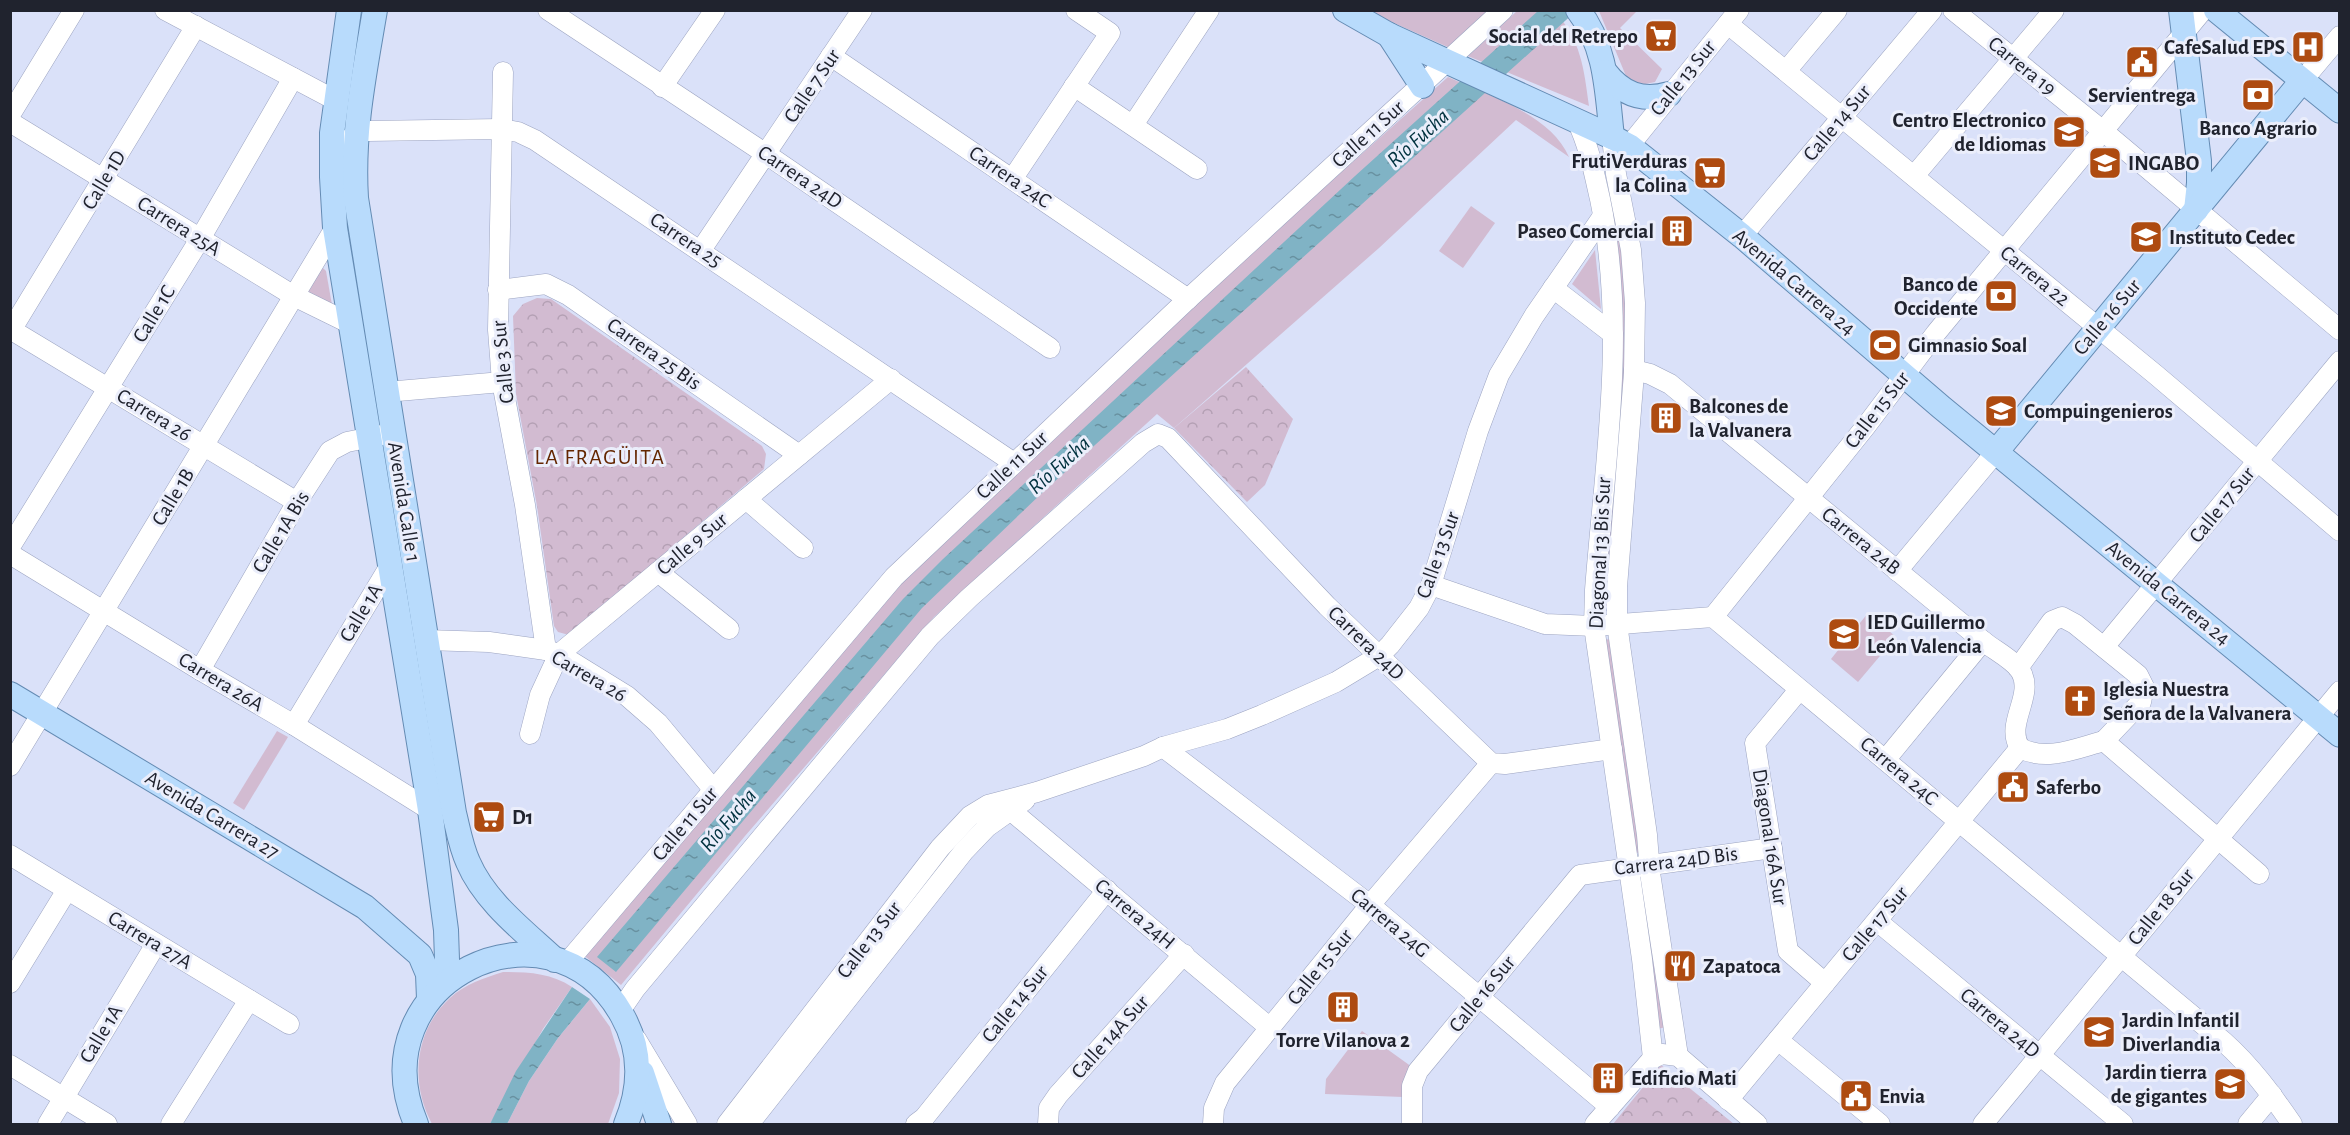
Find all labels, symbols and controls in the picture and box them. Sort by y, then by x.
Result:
supermarket icon: Social del Retrepo [1643,18,1679,54]
place label: Social del Retrepo [1488,26,1638,47]
hospital icon: CafeSalud EPS [2290,29,2326,65]
street label: Carrera 19 [1984,33,2060,99]
street label: Calle 13 Sur [1646,36,1720,120]
place label: CafeSalud EPS [2164,37,2285,58]
public building icon: Servientrega [2124,44,2160,80]
street label: Calle 7 Sur [780,45,844,127]
bank icon: Banco Agrario [2240,77,2276,113]
street label: Calle 14 Sur [1799,81,1875,165]
place label: Servientrega [2088,85,2196,106]
street label: Calle 11 Sur [1328,96,1408,172]
water label: Río Fucha [1383,105,1453,171]
place label: Centro Electronico de Idiomas [1892,110,2046,155]
school or university icon: Centro Electronico de Idiomas [2051,114,2087,150]
place label: Banco Agrario [2199,118,2317,139]
street label: Carrera 24D [754,141,846,213]
street label: Carrera 24C [965,142,1055,212]
school or university icon: INGABO [2087,145,2123,181]
street label: Calle 1D [78,147,130,213]
place label: FrutiVerduras la Colina [1571,151,1687,196]
place label: INGABO [2128,153,2199,174]
supermarket icon: FrutiVerduras la Colina [1692,155,1728,191]
street label: Carrera 25A [134,192,224,260]
street label: Carrera 25 [646,208,726,272]
building icon: Paseo Comercial [1659,213,1695,249]
school or university icon: Instituto Cedec [2128,219,2164,255]
place label: Paseo Comercial [1517,221,1654,242]
street label: Avenida Carrera 24 [1729,225,1859,339]
place label: Instituto Cedec [2169,227,2295,248]
street label: Carrera 22 [1996,242,2074,310]
place label: Banco de Occidente [1894,274,1978,319]
street label: Calle 16 Sur [2069,275,2145,359]
bank icon: Banco de Occidente [1983,278,2019,314]
street label: Calle 1C [129,282,179,346]
street label: Carrera 25 Bis [603,314,705,394]
street label: Calle 3 Sur [488,319,518,405]
sports icon: Gimnasio Soal [1867,327,1903,363]
place label: Gimnasio Soal [1908,335,2027,356]
street label: Calle 15 Sur [1841,368,1913,452]
street label: Carrera 26 [113,385,195,445]
school or university icon: Compuingenieros [1983,393,2019,429]
place label: Balcones de la Valvanera [1689,396,1792,441]
building icon: Balcones de la Valvanera [1648,400,1684,436]
place label: Compuingenieros [2024,401,2173,422]
street label: Calle 11 Sur [972,427,1052,503]
water label: Río Fucha [1024,432,1094,498]
street label: Avenida Calle 1 [384,440,424,564]
district label: LA FRAGÜITA [534,446,666,468]
street label: Calle 17 Sur [2185,463,2259,547]
street label: Calle 1B [148,465,198,529]
street label: Diagonal 13 Bis Sur [1586,476,1614,629]
street label: Calle 1A Bis [249,488,313,576]
street label: Carrera 24B [1818,503,1904,579]
street label: Calle 9 Sur [653,509,731,579]
street label: Calle 13 Sur [1413,509,1463,601]
street label: Avenida Carrera 24 [2102,537,2234,649]
street label: Calle 1A [336,580,386,646]
street label: Carrera 24D [1324,602,1408,684]
place label: IED Guillermo León Valencia [1867,612,1985,657]
school or university icon: IED Guillermo León Valencia [1826,616,1862,652]
street label: Carrera 26 [548,646,630,706]
street label: Carrera 26A [175,649,267,715]
place label: Iglesia Nuestra Señora de la Valvanera [2103,679,2292,724]
church icon: Iglesia Nuestra Señora de la Valvanera [2062,683,2098,719]
street label: Carrera 24C [1856,733,1942,809]
street label: Avenida Carrera 27 [142,767,283,863]
street label: Diagonal 16A Sur [1749,767,1791,907]
public building icon: Saferbo [1995,769,2031,805]
place label: Saferbo [2036,777,2101,798]
street label: Calle 11 Sur [648,783,722,865]
water label: Río Fucha [695,784,761,856]
supermarket icon: D1 [471,799,507,835]
place label: D1 [512,807,533,828]
street label: Carrera 24D Bis [1613,843,1739,879]
street label: Calle 18 Sur [2124,864,2198,949]
street label: Carrera 24H [1091,875,1179,953]
street label: Calle 17 Sur [1838,882,1912,966]
street label: Carrera 24G [1347,884,1433,962]
street label: Calle 13 Sur [833,898,905,982]
street label: Carrera 27A [104,907,196,973]
street label: Calle 15 Sur [1283,925,1357,1009]
restaurant icon: Zapatoca [1662,948,1698,984]
street label: Calle 16 Sur [1445,952,1519,1036]
place label: Zapatoca [1703,956,1781,977]
street label: Calle 14 Sur [978,961,1052,1046]
street label: Carrera 24D [1956,984,2044,1062]
building icon: Torre Vilanova 2 [1325,989,1361,1025]
street label: Calle 14A Sur [1067,991,1153,1083]
street label: Calle 1A [76,1001,126,1067]
place label: Jardin Infantil Diverlandia [2122,1010,2240,1055]
school or university icon: Jardin Infantil Diverlandia [2081,1014,2117,1050]
place label: Torre Vilanova 2 [1276,1030,1410,1051]
building icon: Edificio Mati [1590,1060,1626,1096]
place label: Jardin tierra de gigantes [2105,1062,2207,1107]
school or university icon: Jardin tierra de gigantes [2212,1066,2248,1102]
place label: Edificio Mati [1631,1068,1737,1089]
public building icon: Envia [1838,1078,1874,1114]
place label: Envia [1879,1086,1925,1107]

